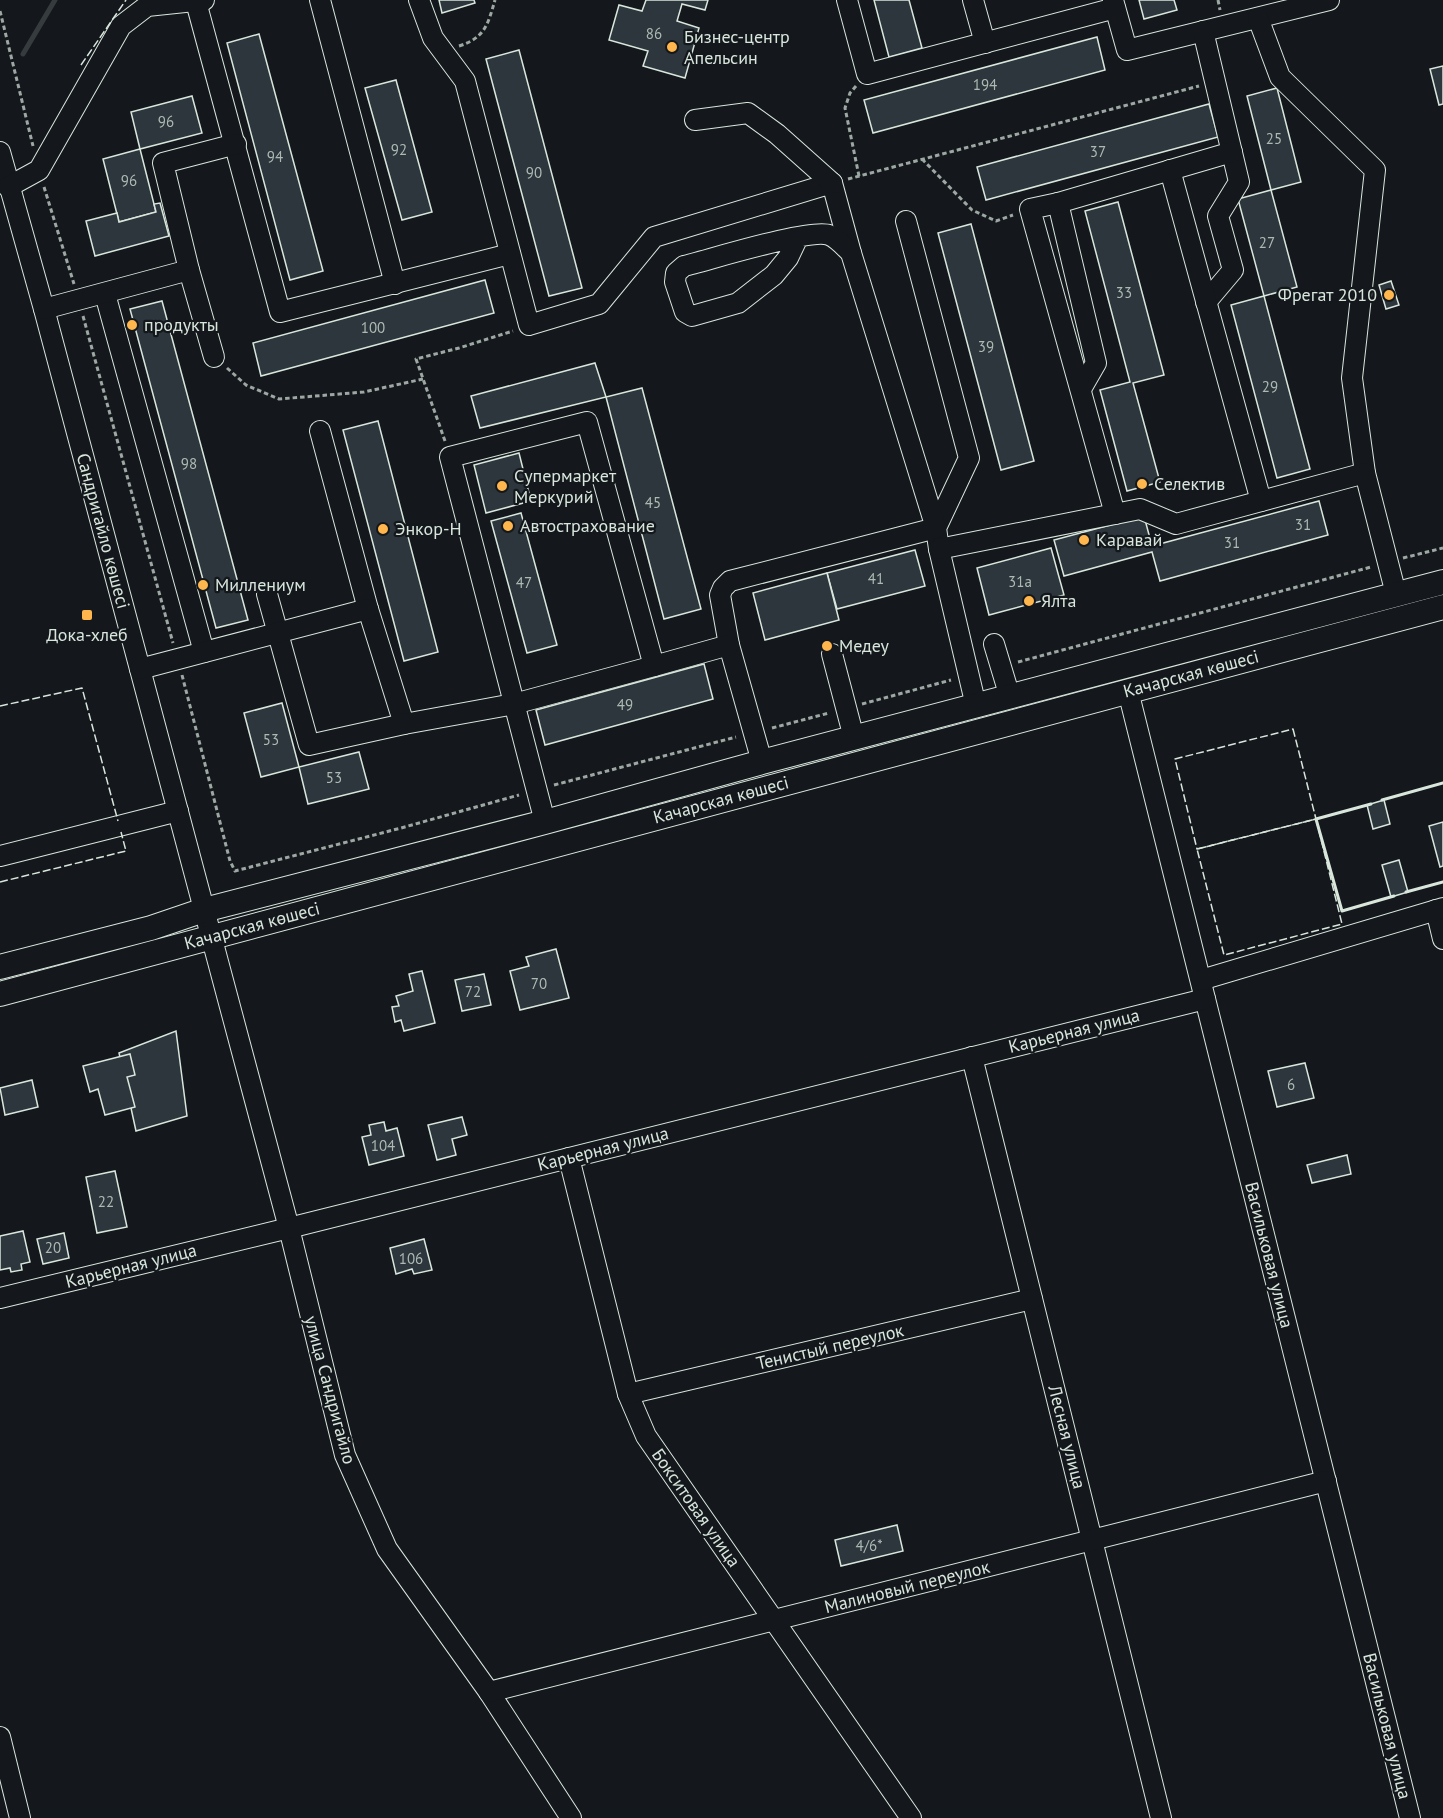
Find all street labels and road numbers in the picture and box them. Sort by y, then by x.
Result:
street label: Сандригайло көшесі [72,450,135,611]
street label: Качарская көшесі [1120,644,1261,703]
street label: Качарская көшесі [650,770,791,829]
street label: Качарская көшесі [181,896,322,955]
street label: Карьерная улица [1006,1003,1142,1058]
street label: Карьерная улица [535,1121,671,1176]
street label: Васильковая улица [1240,1179,1299,1330]
street label: Карьерная улица [63,1238,199,1293]
street label: улица Сандригайло [300,1313,361,1467]
street label: Тенистый переулок [754,1318,906,1375]
street label: Лесная улица [1043,1382,1091,1491]
street label: Бокситовая улица [647,1444,746,1571]
street label: Малиновый переулок [822,1555,992,1618]
street label: Васильковая улица [1358,1650,1417,1801]

